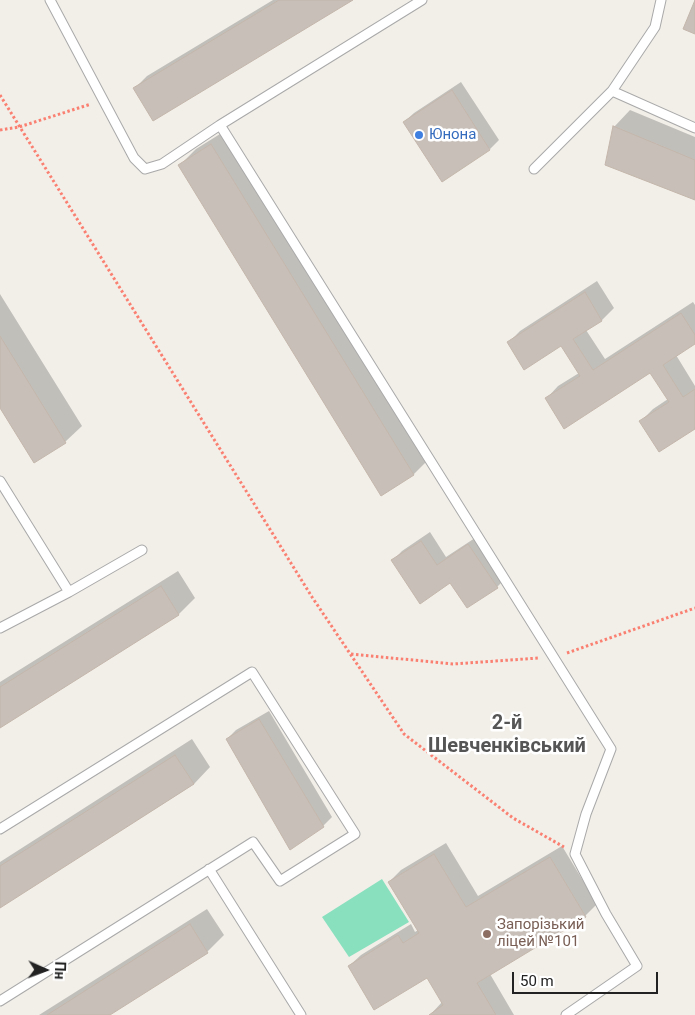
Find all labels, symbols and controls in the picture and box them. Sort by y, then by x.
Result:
place label: Юнона [429,126,476,144]
marker: Юнона [413,129,425,141]
district label: 2-й Шевченківський [428,712,586,759]
place label: Запорізький ліцей №101 [497,916,585,951]
marker: Запорізький ліцей №101 [481,928,493,940]
north arrow [20,945,70,995]
text: Пн [52,961,68,980]
scale bar [515,962,661,994]
text: 50 m [520,972,554,990]

